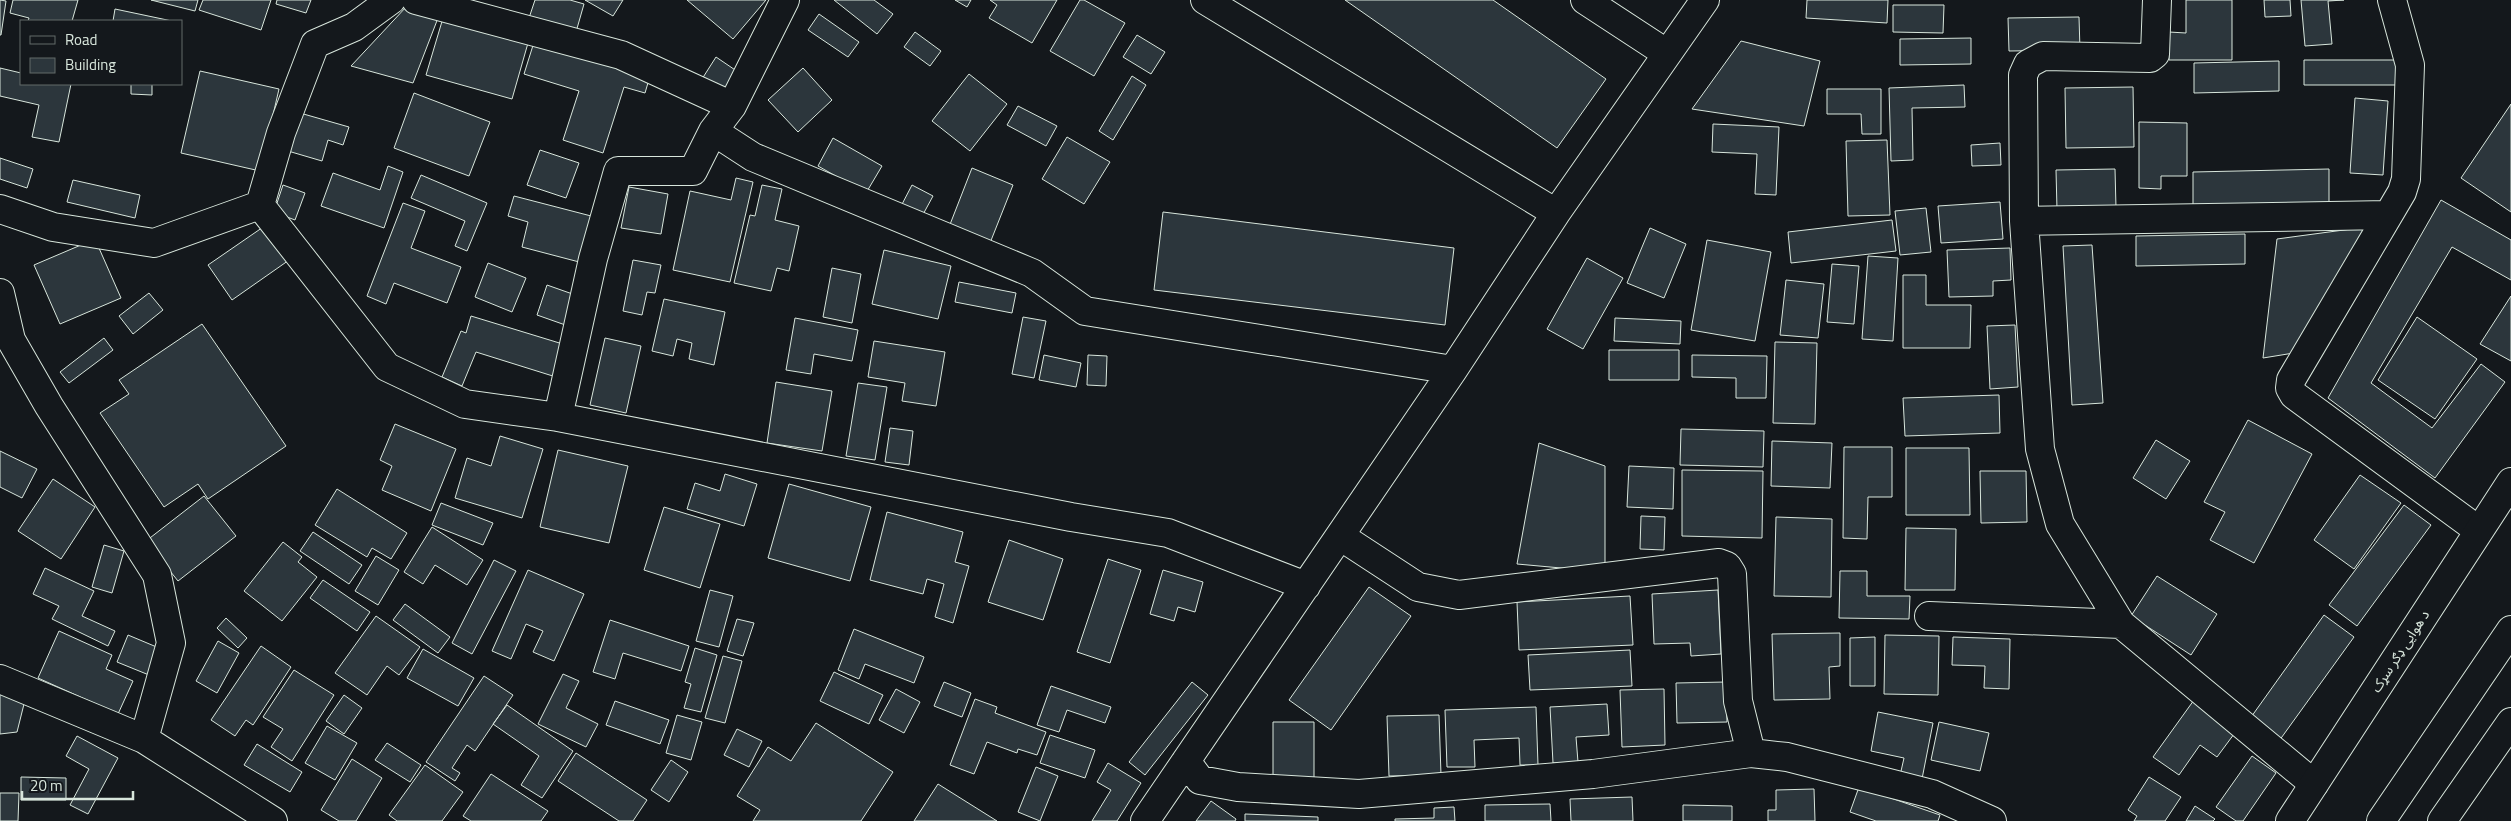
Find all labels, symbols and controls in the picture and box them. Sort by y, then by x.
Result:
legend [20,20,182,85]
text: Road [65,28,97,51]
text: Building [65,53,116,76]
street label: د هوایی ډګر سړک [2365,605,2434,696]
scale bar [22,768,134,800]
text: 20 m [30,774,63,797]

